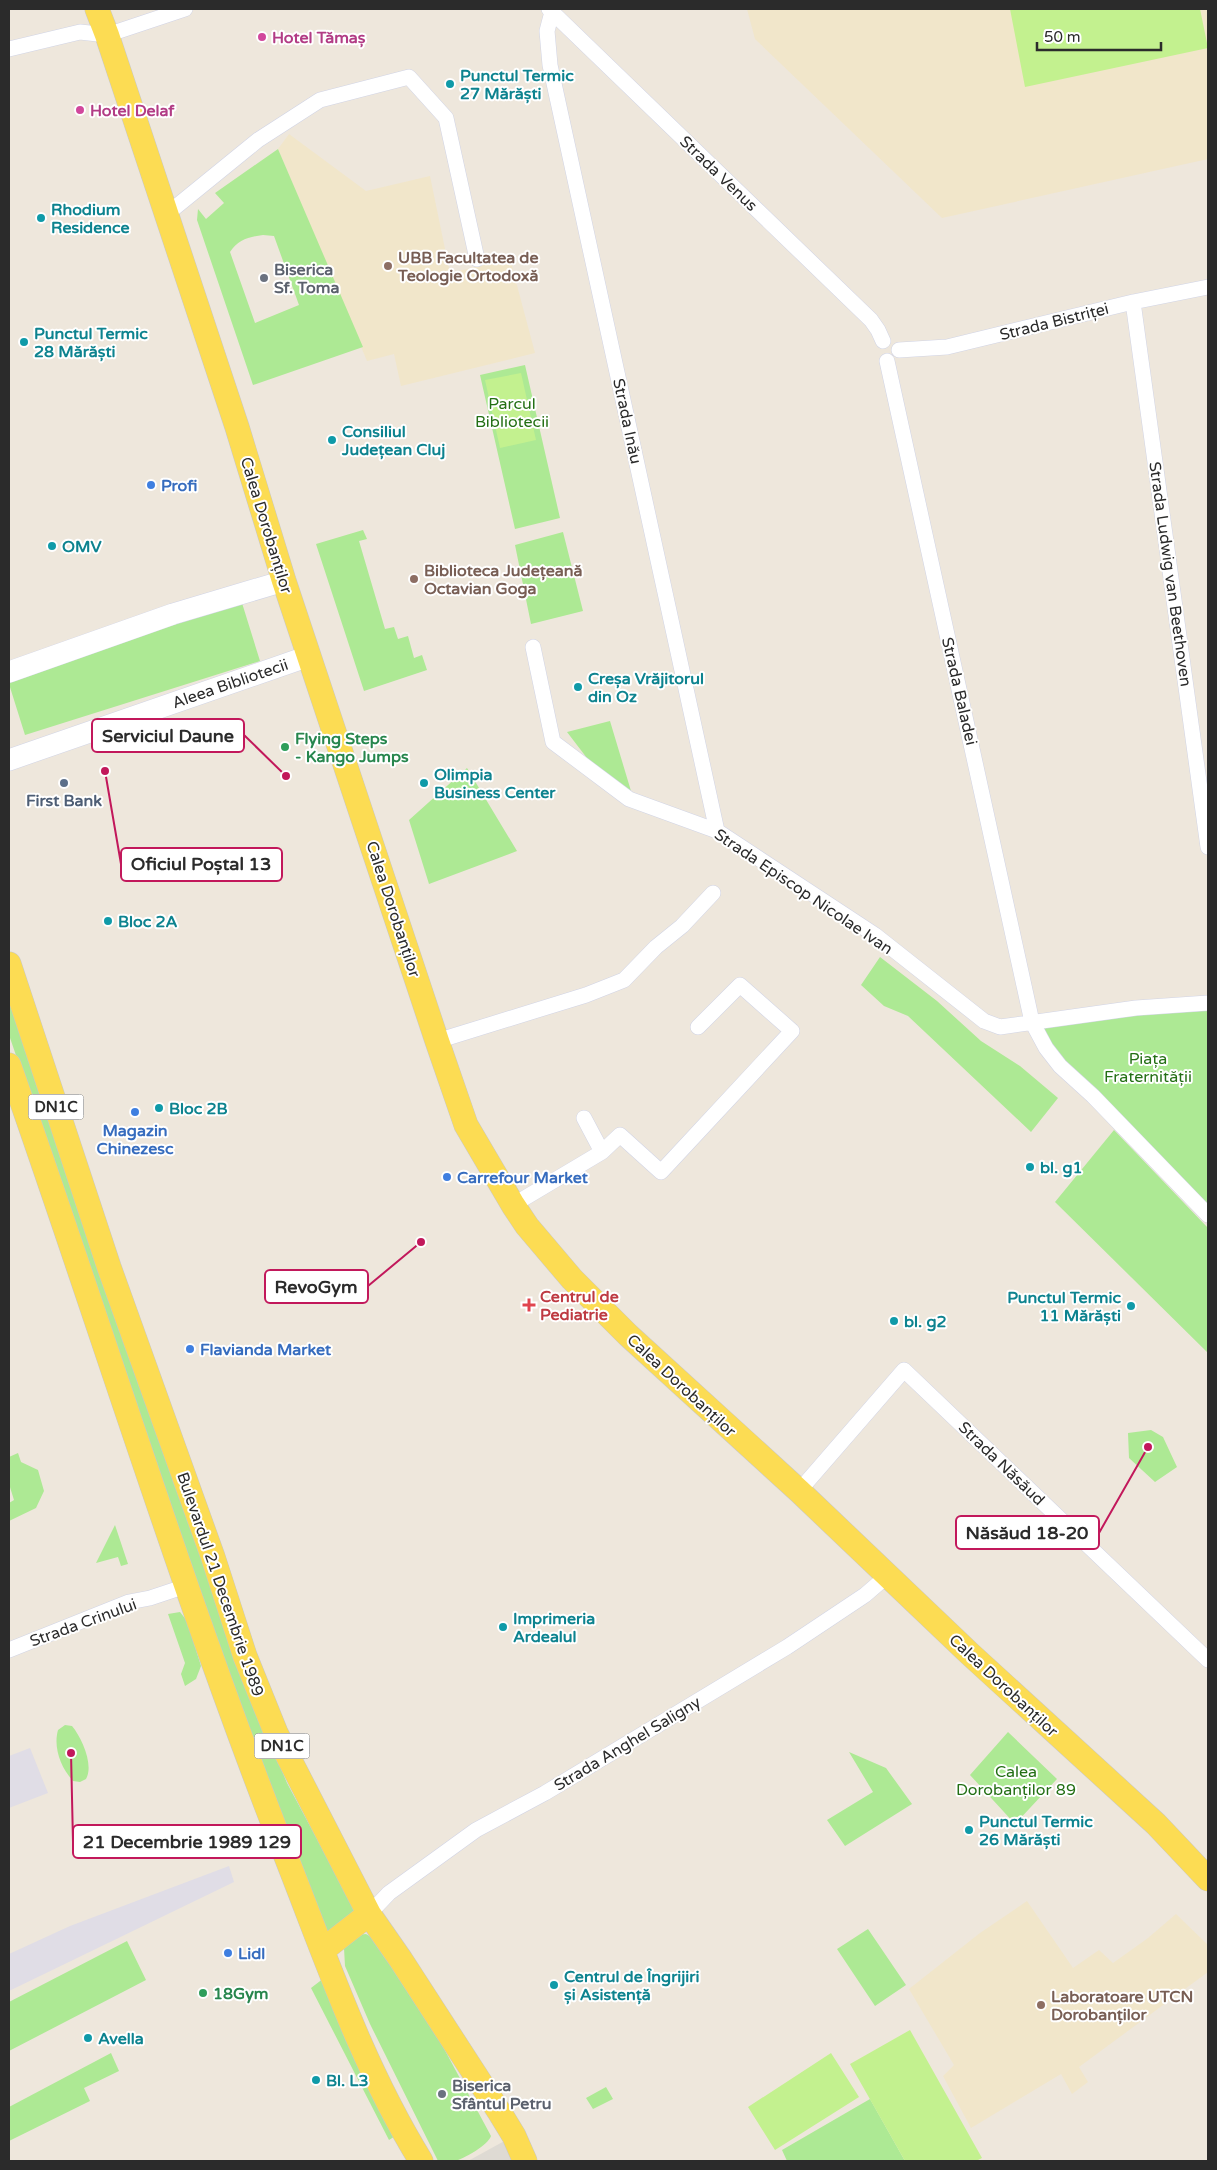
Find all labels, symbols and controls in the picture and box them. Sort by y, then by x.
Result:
scale bar [1037,20,1161,52]
place label: Hotel Tămaș [272,28,366,48]
text: 50 m [1044,28,1081,46]
marker: Hotel Tămaș [256,31,268,43]
place label: Punctul Termic 27 Mărăști [460,66,574,104]
marker: Punctul Termic 27 Mărăști [444,78,456,90]
place label: Hotel Delaf [90,101,175,121]
marker: Hotel Delaf [74,104,86,116]
street label: Strada Venus [675,132,761,216]
place label: Rhodium Residence [51,200,130,238]
marker: Rhodium Residence [35,212,47,224]
place label: UBB Facultatea de Teologie Ortodoxă [397,248,539,286]
place label: Biserica Sf. Toma [274,260,340,298]
marker: UBB Facultatea de Teologie Ortodoxă [382,260,394,272]
marker: Biserica Sf. Toma [258,272,270,284]
street label: Strada Bistriței [998,299,1111,345]
place label: Punctul Termic 28 Mărăști [34,324,148,362]
marker: Punctul Termic 28 Mărăști [18,336,30,348]
street label: Strada Inău [608,377,646,466]
park label: Parcul Bibliotecii [475,394,549,432]
place label: Consiliul Județean Cluj [341,422,445,460]
marker: Consiliul Județean Cluj [326,434,338,446]
street label: Calea Dorobanților [236,455,297,597]
street label: Strada Ludwig van Beethoven [1144,460,1196,688]
place label: Profi [161,476,197,496]
marker: Profi [145,479,157,491]
place label: OMV [62,537,102,557]
marker: OMV [46,540,58,552]
place label: Biblioteca Județeană Octavian Goga [424,561,583,599]
marker: Biblioteca Județeană Octavian Goga [408,573,420,585]
street label: Strada Baladei [937,635,981,747]
street label: Aleea Bibliotecii [170,655,291,713]
place label: Creșa Vrăjitorul din Oz [588,669,704,707]
marker: Creșa Vrăjitorul din Oz [572,681,584,693]
callout: Serviciul Daune [92,719,244,752]
text: Serviciul Daune [102,725,234,747]
place label: Flying Steps - Kango Jumps [295,729,409,767]
marker: Flying Steps - Kango Jumps [279,741,291,753]
place label: Olimpia Business Center [434,765,556,803]
marker: First Bank [58,777,70,789]
marker: Olimpia Business Center [418,777,430,789]
place label: First Bank [26,791,102,811]
street label: Strada Episcop Nicolae Ivan [710,825,896,959]
street label: Calea Dorobanților [362,839,425,981]
callout: Oficiul Poștal 13 [121,848,282,881]
text: Oficiul Poștal 13 [131,853,271,875]
place label: Bloc 2A [118,912,177,932]
marker: Bloc 2A [102,915,114,927]
park label: Piața Fraternității [1104,1049,1192,1087]
road number: DN1C [28,1094,84,1120]
place label: Bloc 2B [169,1099,228,1119]
marker: Bloc 2B [153,1102,165,1114]
marker: Magazin Chinezesc [129,1106,141,1118]
place label: Magazin Chinezesc [97,1121,174,1159]
place label: bl. g1 [1040,1158,1083,1178]
marker: bl. g1 [1024,1161,1036,1173]
place label: Carrefour Market [457,1168,589,1188]
marker: Carrefour Market [441,1171,453,1183]
callout: RevoGym [265,1270,368,1303]
text: RevoGym [275,1276,357,1298]
place label: Centrul de Pediatrie [540,1287,619,1325]
place label: Punctul Termic 11 Mărăști [1007,1288,1121,1326]
marker: Centrul de Pediatrie [522,1298,536,1312]
marker: Punctul Termic 11 Mărăști [1125,1300,1137,1312]
place label: bl. g2 [904,1312,947,1332]
marker: bl. g2 [888,1315,900,1327]
street label: Calea Dorobanților [623,1330,741,1442]
place label: Flavianda Market [200,1340,332,1360]
marker: Flavianda Market [184,1343,196,1355]
street label: Strada Năsăud [954,1418,1049,1510]
street label: Bulevardul 21 Decembrie 1989 [172,1470,268,1699]
callout: Năsăud 18-20 [956,1516,1099,1549]
text: Năsăud 18-20 [966,1522,1088,1544]
street label: Strada Crinului [27,1594,140,1652]
place label: Imprimeria Ardealul [513,1609,595,1647]
marker: Imprimeria Ardealul [497,1621,509,1633]
street label: Calea Dorobanților [945,1630,1063,1742]
street label: Strada Anghel Saligny [550,1692,705,1796]
road number: DN1C [254,1734,310,1758]
park label: Calea Dorobanților 89 [956,1762,1076,1800]
place label: Punctul Termic 26 Mărăști [979,1812,1093,1850]
marker: Punctul Termic 26 Mărăști [963,1824,975,1836]
callout: 21 Decembrie 1989 129 [73,1825,301,1858]
text: 21 Decembrie 1989 129 [83,1831,291,1853]
place label: Lidl [238,1944,265,1964]
marker: Lidl [222,1947,234,1959]
place label: Centrul de Îngrijiri și Asistență [564,1967,699,2005]
marker: Centrul de Îngrijiri și Asistență [548,1979,560,1991]
place label: 18Gym [213,1984,269,2004]
marker: 18Gym [197,1987,209,1999]
place label: Laboratoare UTCN Dorobanților [1051,1987,1193,2025]
marker: Laboratoare UTCN Dorobanților [1035,1999,1047,2011]
place label: Avella [98,2029,144,2049]
marker: Avella [82,2032,94,2044]
place label: Bl. L3 [326,2071,369,2091]
marker: Bl. L3 [310,2074,322,2086]
place label: Biserica Sfântul Petru [452,2076,551,2114]
marker: Biserica Sfântul Petru [436,2088,448,2100]

